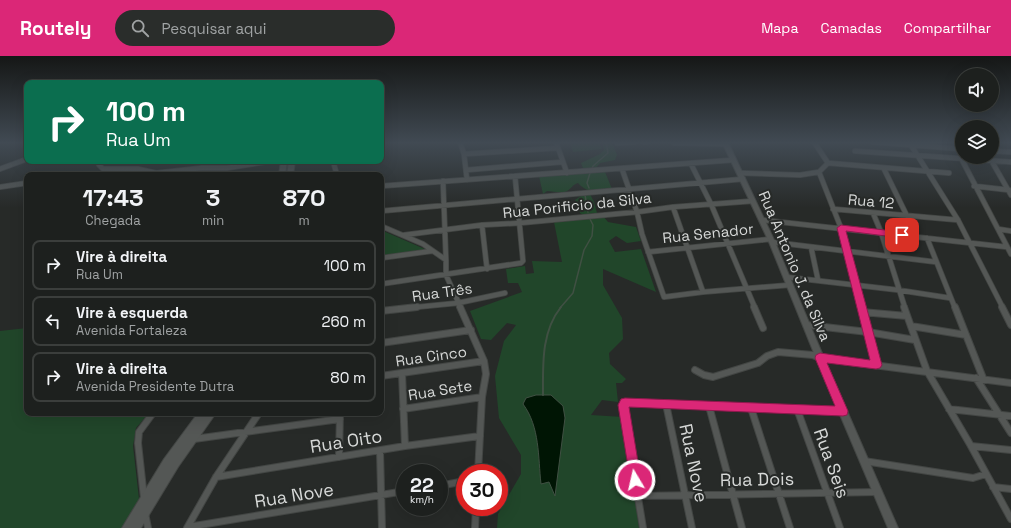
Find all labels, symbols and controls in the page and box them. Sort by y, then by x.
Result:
search box [115,10,395,46]
text: Routely [20,16,91,41]
icon: search [129,17,151,39]
text: Pesquisar aqui [161,19,266,38]
text: Mapa [761,19,798,37]
text: Camadas [820,19,882,37]
text: Compartilhar [904,19,991,37]
map controls [955,68,999,164]
button: sound [955,68,999,112]
text: 100 m [106,93,186,129]
icon: right [40,96,92,148]
button: layers [955,120,999,164]
text: Rua Um [106,128,171,151]
text: 17:43 [82,182,144,213]
text: 3 [206,182,220,213]
text: 870 [283,182,326,213]
street label: Rua Porificio da Silva [502,188,653,222]
street label: Rua Antonio J. da Silva [755,188,835,344]
street label: Rua 12 [847,190,895,212]
text: Chegada [85,212,141,229]
text: min [202,212,224,229]
text: m [299,212,310,229]
pin [885,218,919,252]
street label: Rua Senador [662,219,755,247]
icon: arrive [891,224,913,246]
text: Vire à direita [76,247,167,266]
icon: right [42,254,64,276]
text: 100 m [324,256,366,275]
text: Rua Um [76,266,123,283]
street label: Rua Três [411,278,473,306]
text: Vire à esquerda [76,303,188,322]
icon: left [42,310,64,332]
text: 260 m [321,312,366,331]
text: Avenida Fortaleza [76,322,187,339]
street label: Rua Cinco [394,342,468,370]
text: Vire à direita [76,359,167,378]
icon: right [42,366,64,388]
text: 80 m [330,368,366,387]
street label: Rua Sete [407,376,473,404]
text: Avenida Presidente Dutra [76,378,234,395]
street label: Rua Nove [674,421,714,505]
street label: Rua Oito [308,424,384,458]
street label: Rua Seis [809,425,855,501]
position arrow [614,459,656,501]
speed limit sign: 30 [456,464,508,516]
street label: Rua Dois [720,467,794,491]
text: 22 [410,472,434,498]
street label: Rua Nove [253,477,335,513]
text: km/h [410,493,434,506]

